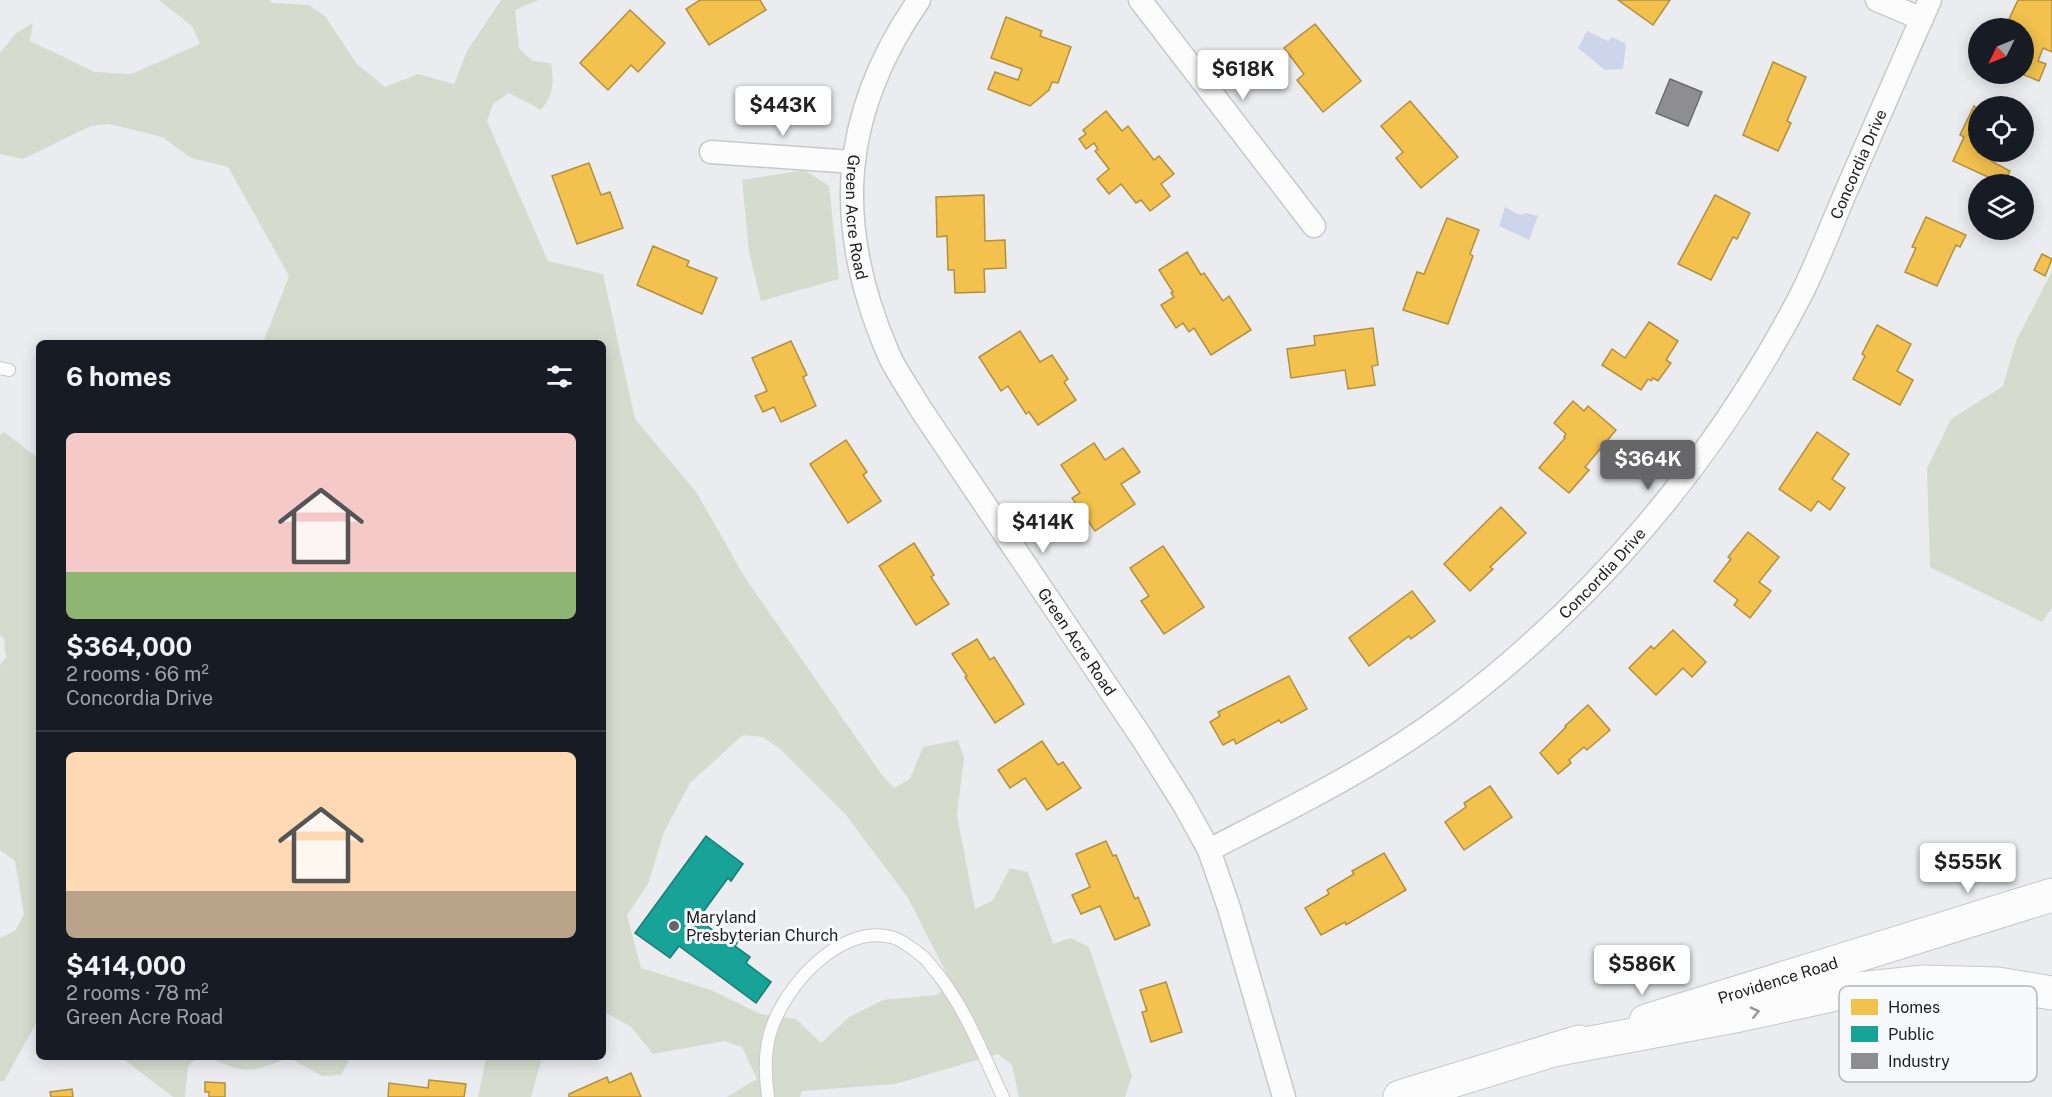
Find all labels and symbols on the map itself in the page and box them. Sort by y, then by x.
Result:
north arrow [1968,18,2034,84]
pin: $618K [1201,50,1285,101]
pin: $443K [741,86,825,137]
street label: Concordia Drive [1827,106,1891,222]
street label: Green Acre Road [842,154,871,282]
pin: $364K [1606,440,1690,491]
pin: $414K [1001,503,1085,554]
street label: Concordia Drive [1555,524,1650,623]
street label: Green Acre Road [1034,584,1120,699]
pin: $555K [1926,843,2010,894]
place label: Maryland Presbyterian Church [686,908,838,945]
marker: Maryland Presbyterian Church [667,919,681,933]
pin: $586K [1600,945,1684,996]
street label: Providence Road [1716,953,1840,1008]
legend [1839,986,2037,1082]
text: Homes [1888,998,1940,1017]
one-way arrow [1749,1007,1759,1020]
text: Public [1888,1025,1935,1044]
text: Industry [1888,1052,1950,1071]

